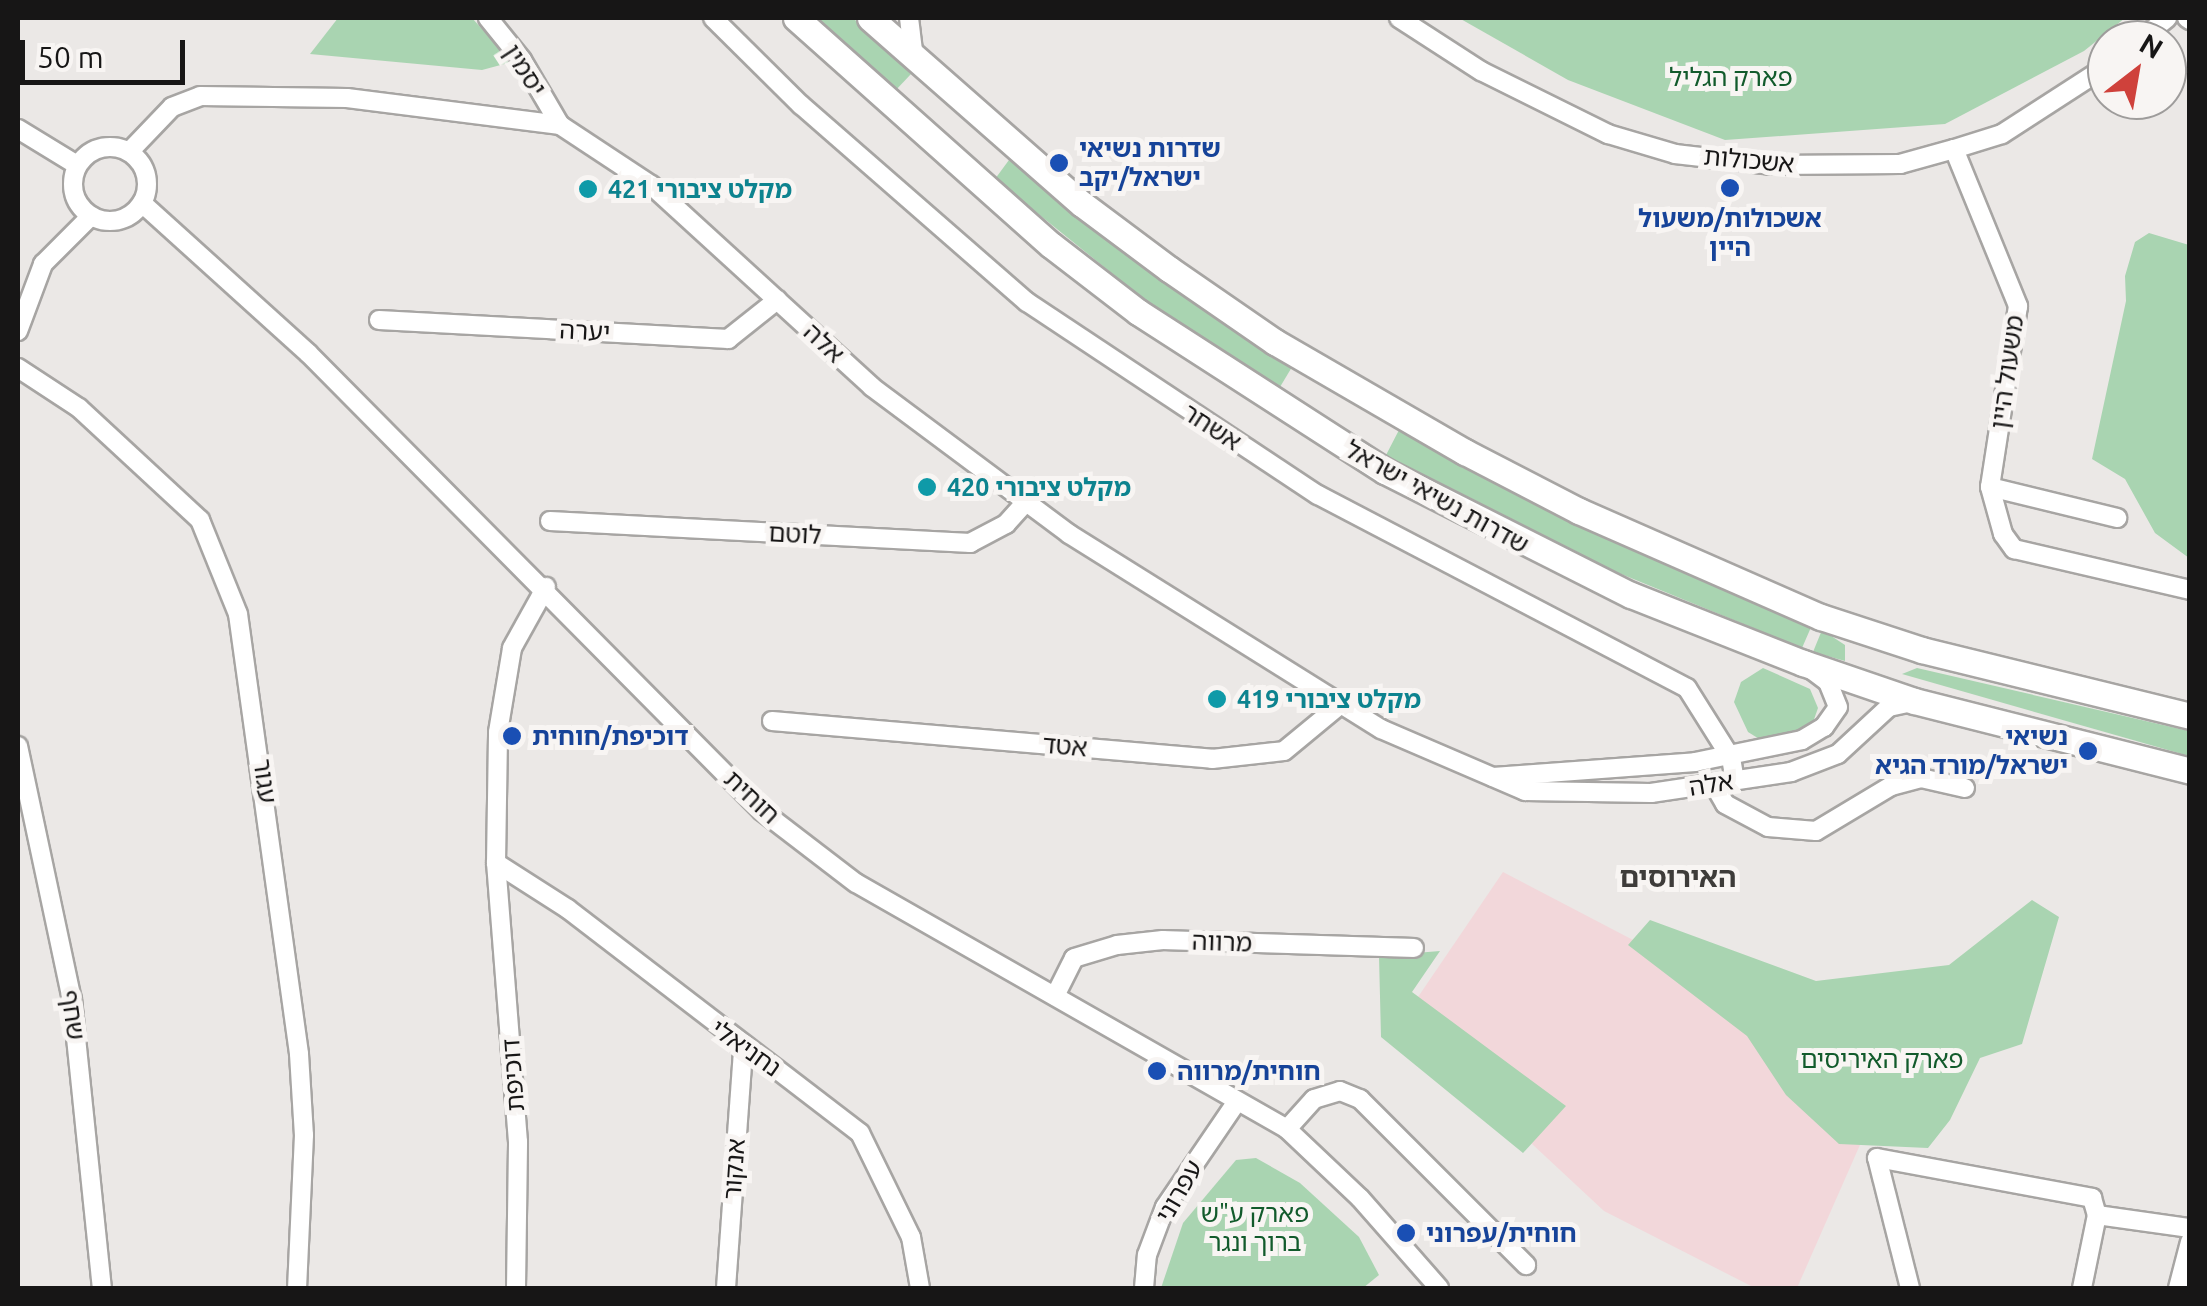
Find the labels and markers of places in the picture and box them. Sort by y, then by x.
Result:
place label: שדרות נשיאי ישראל/יקב [1079,134,1221,193]
marker: שדרות נשיאי ישראל/יקב [1048,152,1070,174]
place label: מקלט ציבורי 421 [608,174,792,204]
marker: אשכולות/משעול היין [1719,177,1741,199]
marker: מקלט ציבורי 421 [577,178,599,200]
place label: אשכולות/משעול היין [1638,204,1822,263]
place label: מקלט ציבורי 420 [947,472,1131,502]
marker: מקלט ציבורי 420 [916,476,938,498]
place label: מקלט ציבורי 419 [1237,684,1421,714]
marker: מקלט ציבורי 419 [1206,688,1228,710]
place label: דוכיפת/חוחית [532,721,689,751]
place label: נשיאי ישראל/מורד הגיא [1875,722,2068,781]
marker: דוכיפת/חוחית [501,725,523,747]
marker: נשיאי ישראל/מורד הגיא [2077,740,2099,762]
place label: חוחית/מרווה [1177,1056,1321,1086]
marker: חוחית/מרווה [1146,1060,1168,1082]
place label: חוחית/עפרוני [1426,1218,1577,1248]
marker: חוחית/עפרוני [1395,1222,1417,1244]

